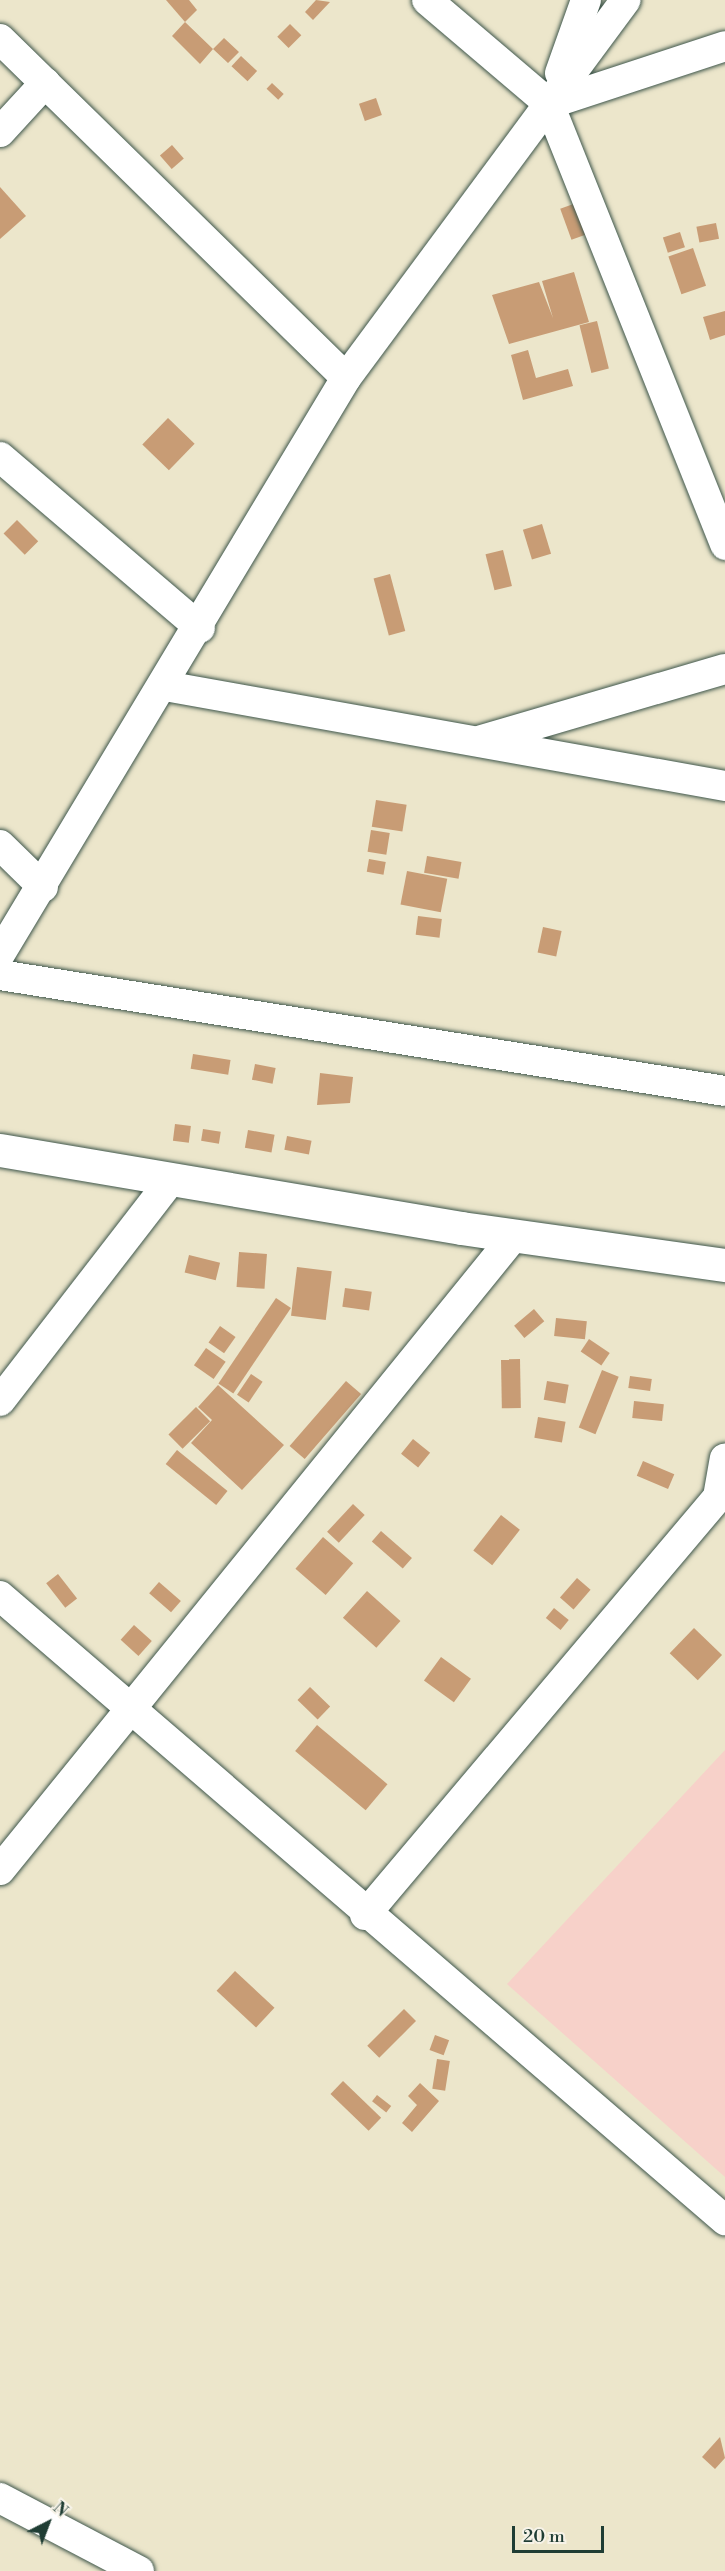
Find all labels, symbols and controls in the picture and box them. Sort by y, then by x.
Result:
north arrow [18,2493,78,2553]
text: N [49,2498,71,2521]
scale bar [515,2514,606,2552]
text: 20 m [523,2525,565,2548]

